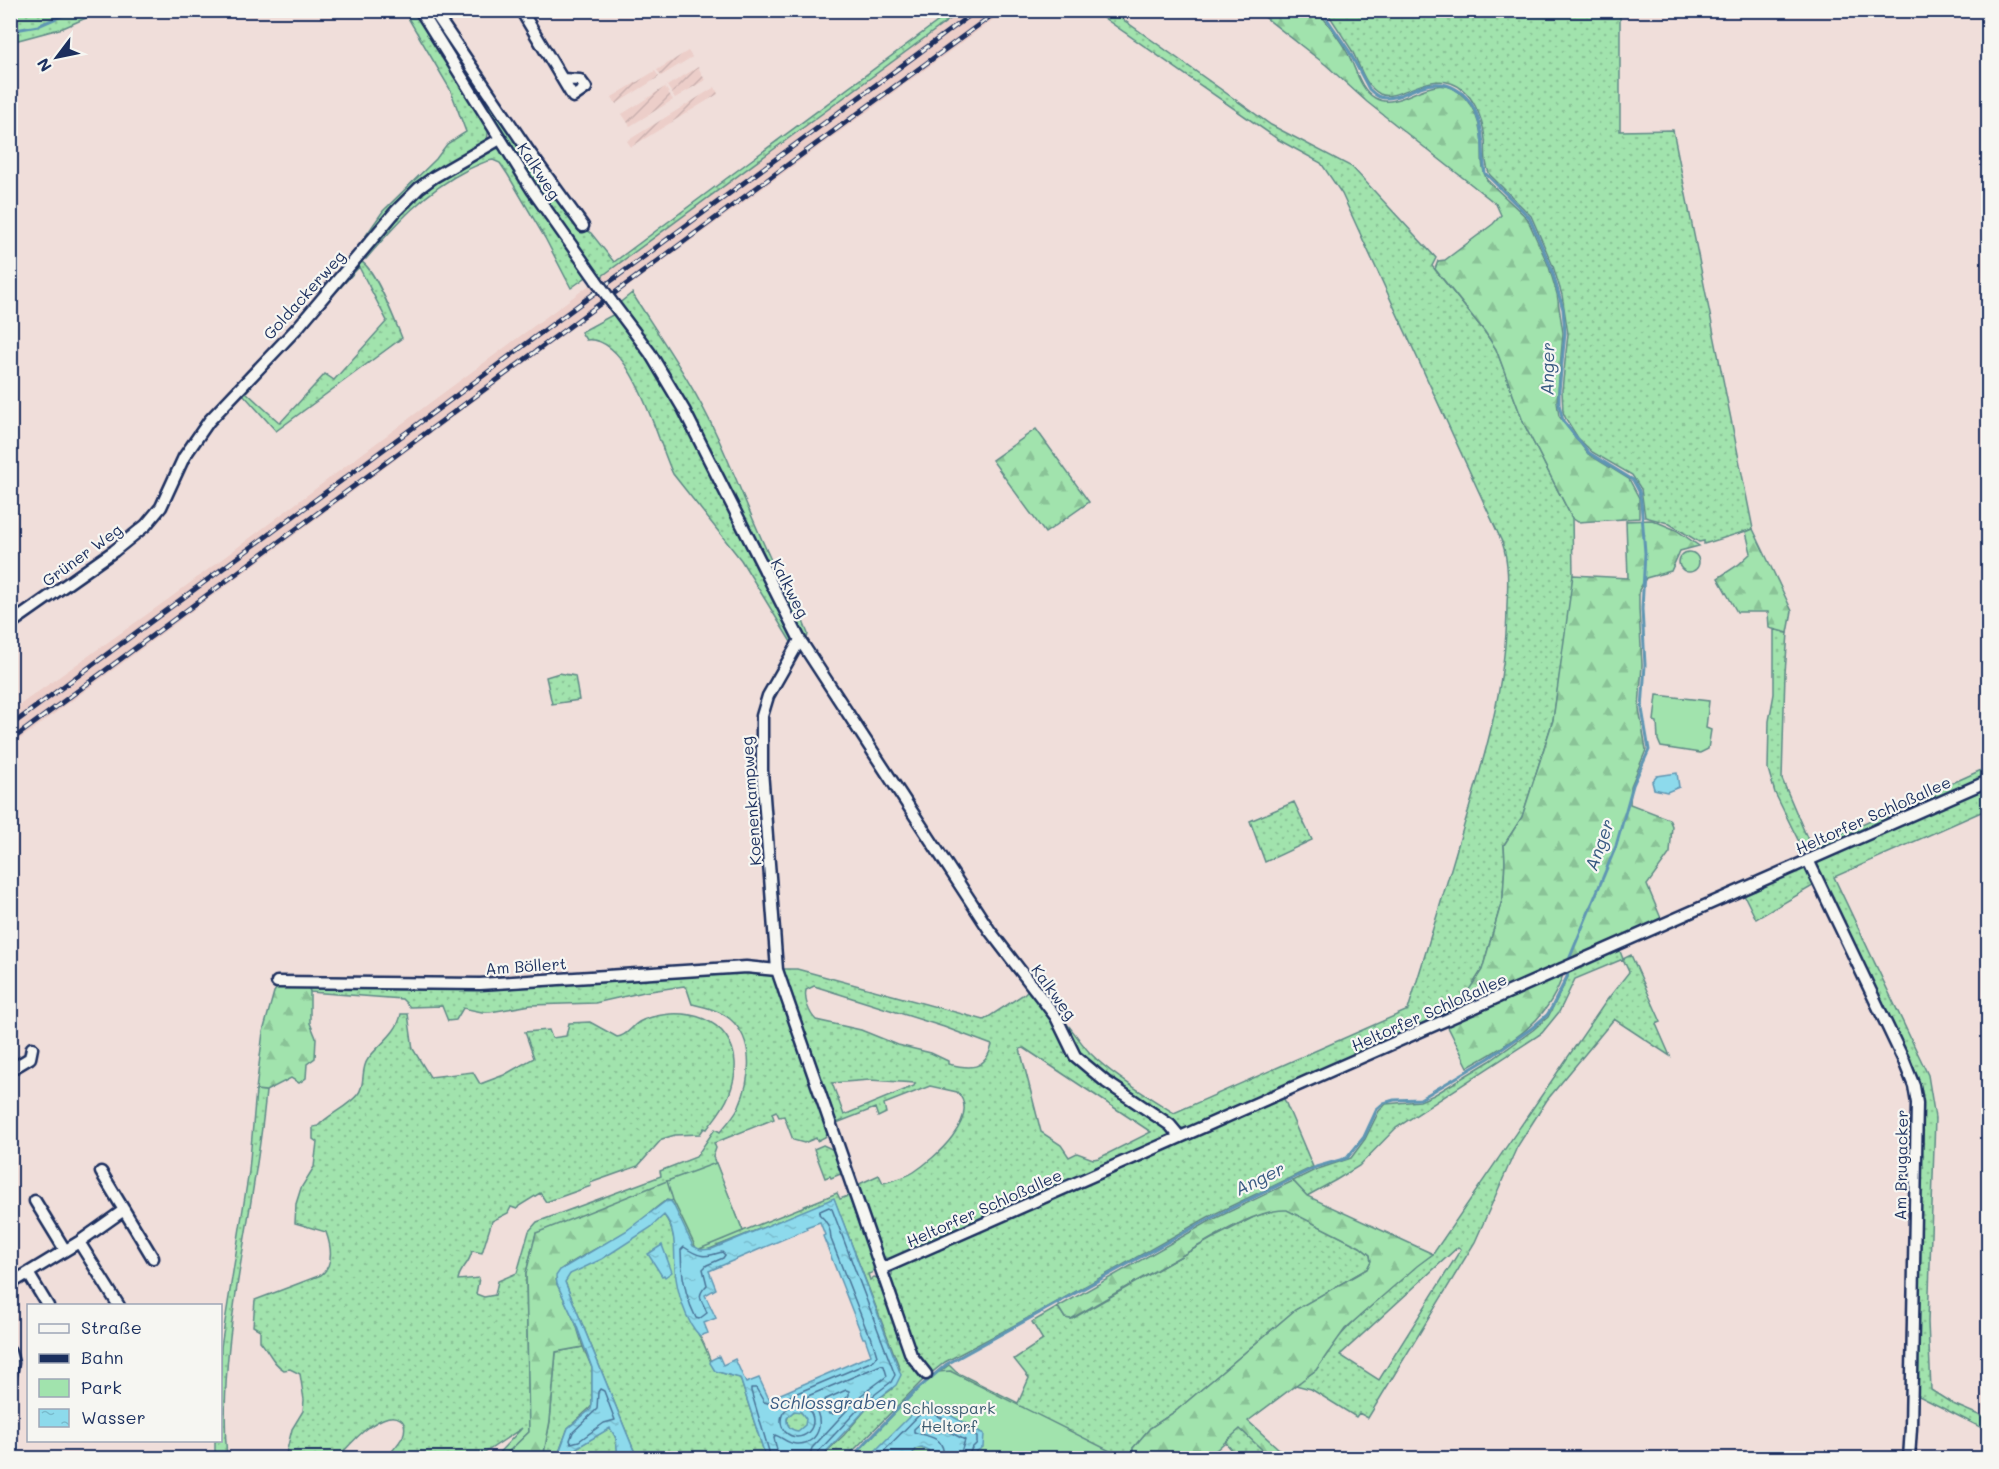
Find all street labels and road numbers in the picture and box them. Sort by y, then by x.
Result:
street label: Kalkweg [513,138,566,203]
street label: Goldackerweg [258,246,349,344]
street label: Grüner Weg [38,519,126,591]
street label: Kalkweg [767,555,814,621]
street label: Koenenkampweg [736,736,765,866]
street label: Heltorfer Schloßallee [1792,771,1954,858]
street label: Am Böllert [485,952,567,979]
street label: Kalkweg [1027,960,1082,1024]
street label: Heltorfer Schloßallee [1348,968,1510,1055]
street label: Am Brugacker [1889,1109,1912,1221]
street label: Heltorfer Schloßallee [903,1164,1065,1251]

